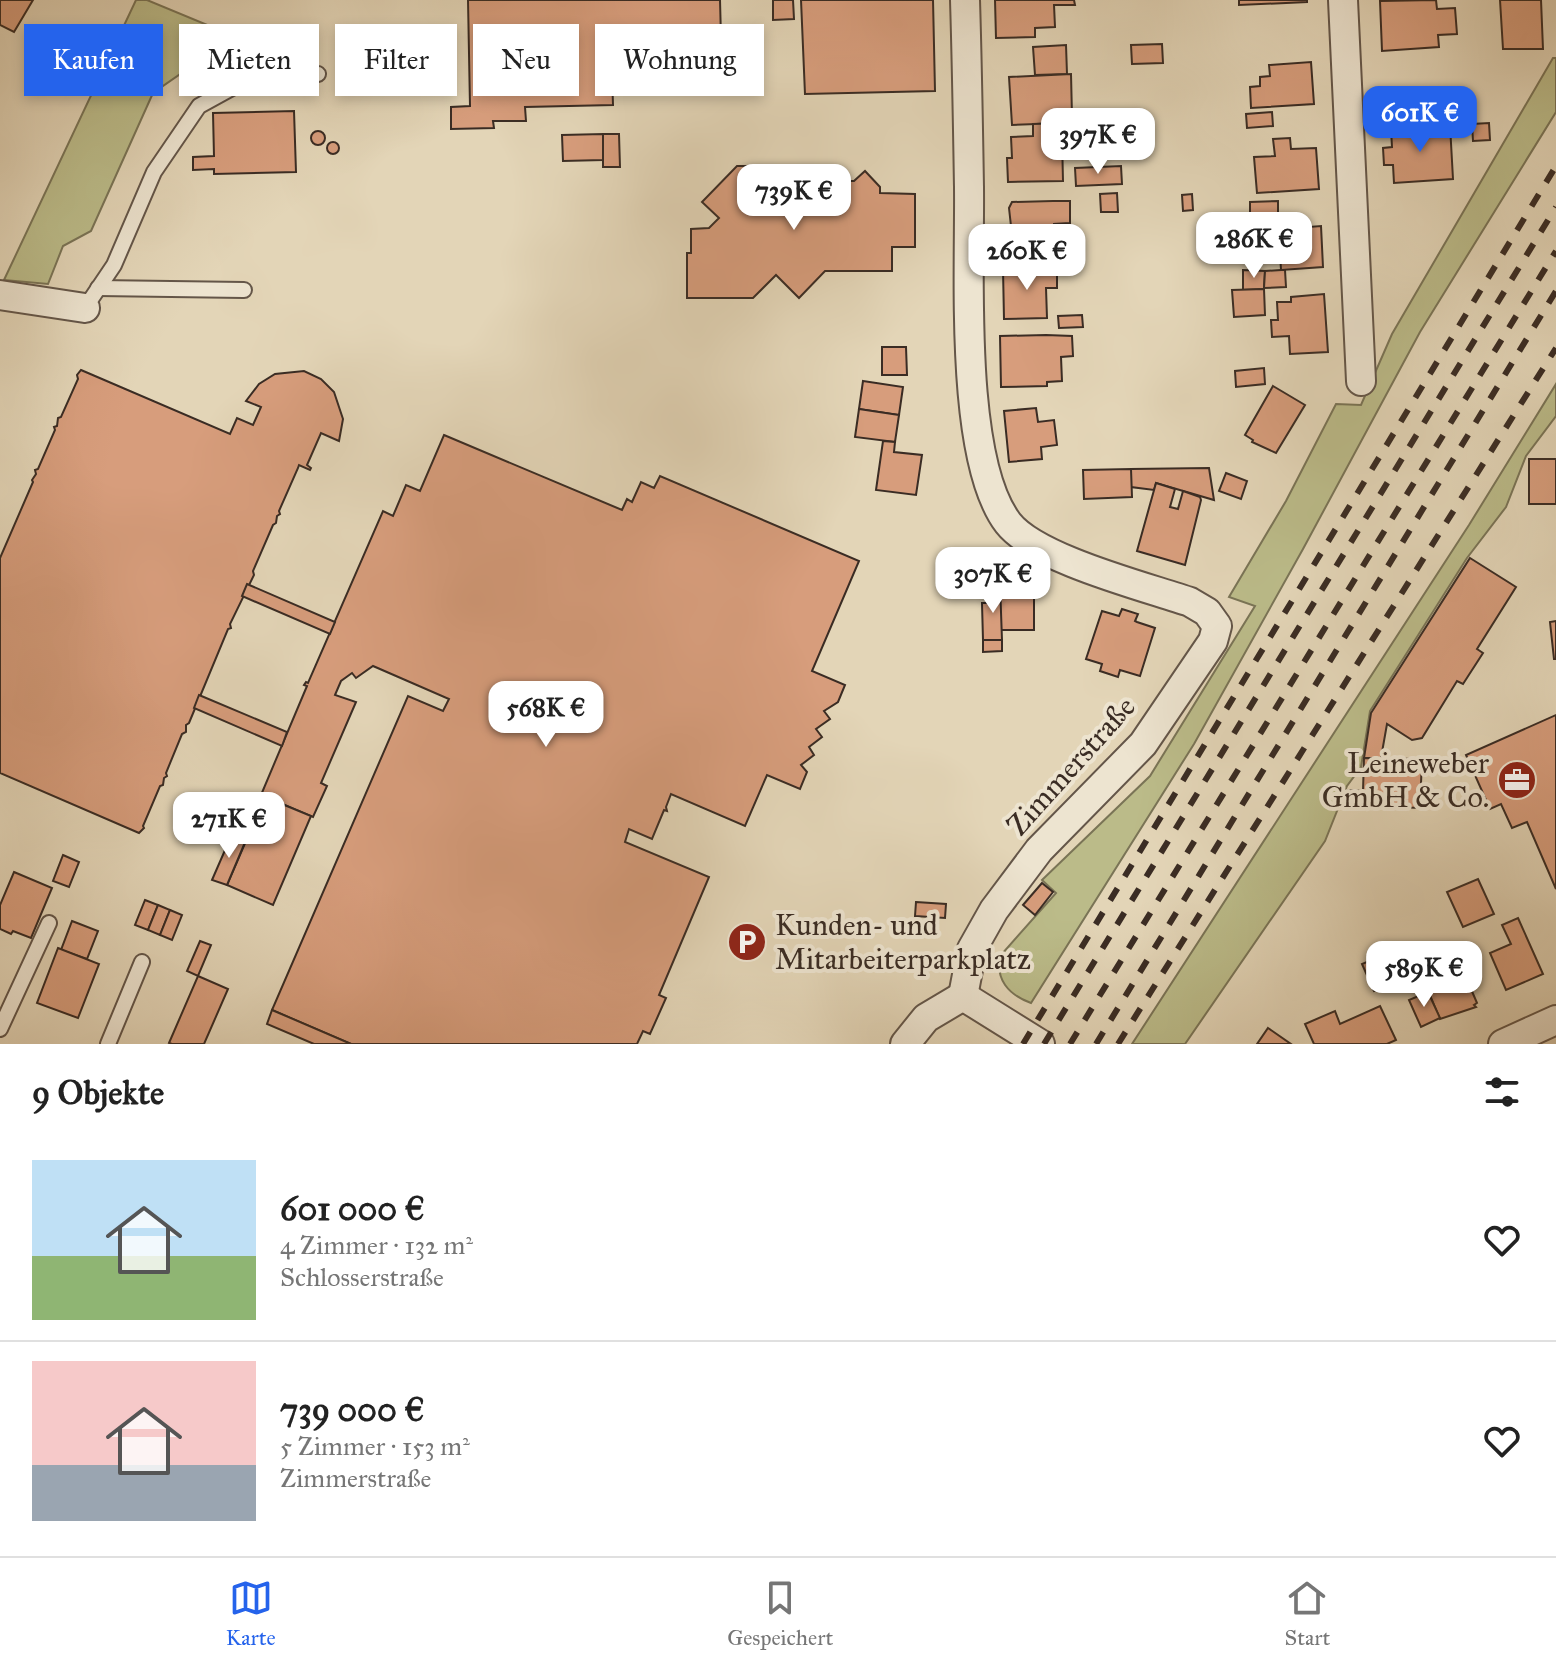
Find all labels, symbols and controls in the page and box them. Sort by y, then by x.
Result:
chip: Kaufen [24,24,163,96]
chip: Mieten [179,24,319,96]
chip: Filter [335,24,457,96]
chip: Neu [473,24,579,96]
chip: Wohnung [595,24,764,96]
pin: 601K € [1355,86,1485,154]
text: 601K € [1381,96,1459,128]
pin: 397K € [1033,108,1163,176]
text: 397K € [1059,118,1137,150]
pin: 739K € [729,164,859,232]
text: 739K € [755,174,833,206]
pin: 286K € [1189,212,1319,280]
text: 286K € [1214,222,1294,254]
pin: 260K € [962,224,1092,292]
text: 260K € [986,234,1068,266]
pin: 307K € [928,547,1058,615]
text: 307K € [953,557,1033,589]
pin: 568K € [481,681,611,749]
street label: Zimmerstraße [999,689,1143,843]
text: 568K € [506,691,586,723]
place label: Leineweber GmbH & Co. [1322,745,1490,815]
office icon: Leineweber GmbH & Co. [1496,759,1538,801]
pin: 271K € [164,792,294,860]
text: 271K € [191,802,267,834]
place label: Kunden- und Mitarbeiterparkplatz [775,907,1031,977]
parking icon: Kunden- und Mitarbeiterparkplatz [726,921,768,963]
pin: 589K € [1359,941,1489,1009]
text: 589K € [1384,951,1464,983]
icon: filters [1480,1070,1524,1114]
text: 9 Objekte [32,1072,164,1113]
text: 601 000 € [280,1188,425,1229]
icon: home [96,1192,192,1288]
icon: heart [1480,1218,1524,1262]
text: 4 Zimmer · 132 m² [280,1229,473,1261]
text: Schlosserstraße [280,1261,444,1293]
text: 739 000 € [280,1389,425,1430]
icon: home [96,1393,192,1489]
icon: heart [1480,1419,1524,1463]
text: 5 Zimmer · 153 m² [280,1430,470,1462]
text: Zimmerstraße [280,1462,431,1494]
tab: Karte [226,1576,276,1651]
tab: Gespeichert [727,1576,833,1651]
tab: Start [1285,1576,1330,1651]

